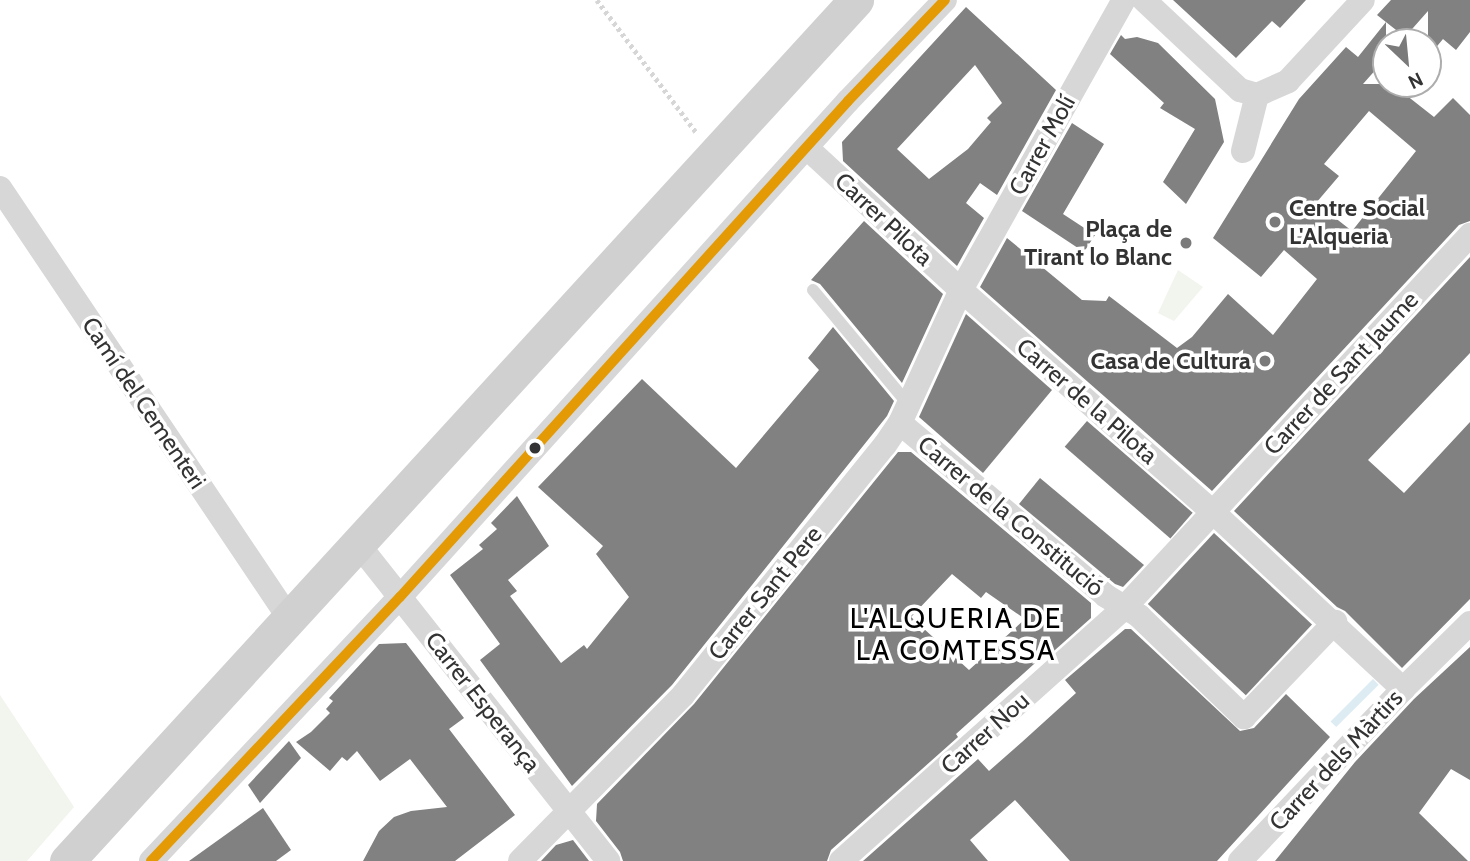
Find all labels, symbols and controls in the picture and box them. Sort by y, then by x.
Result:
north arrow [1372,28,1442,98]
text: N [1404,67,1427,94]
street label: Carrer Molí [1003,90,1081,200]
street label: Carrer Pilota [829,166,939,272]
place label: Centre Social L'Alqueria [1289,194,1425,250]
marker: Centre Social L'Alqueria [1267,214,1283,230]
place label: Plaça de Tirant lo Blanc [1024,215,1172,271]
marker: Plaça de Tirant lo Blanc [1178,235,1194,251]
street label: Carrer de Sant Jaume [1258,285,1424,461]
street label: Camí del Cementeri [76,312,212,494]
street label: Carrer de la Pilota [1011,332,1163,470]
place label: Casa de Cultura [1090,347,1251,375]
marker: Casa de Cultura [1257,353,1273,369]
street label: Carrer de la Constitució [912,430,1110,602]
unlabelled marker [528,441,542,455]
street label: Carrer Sant Pere [702,520,828,666]
district label: L'ALQUERIA DE LA COMTESSA [851,601,1061,667]
street label: Carrer Esperança [419,626,547,778]
street label: Carrer dels Màrtirs [1263,684,1409,836]
street label: Carrer Nou [935,686,1035,780]

